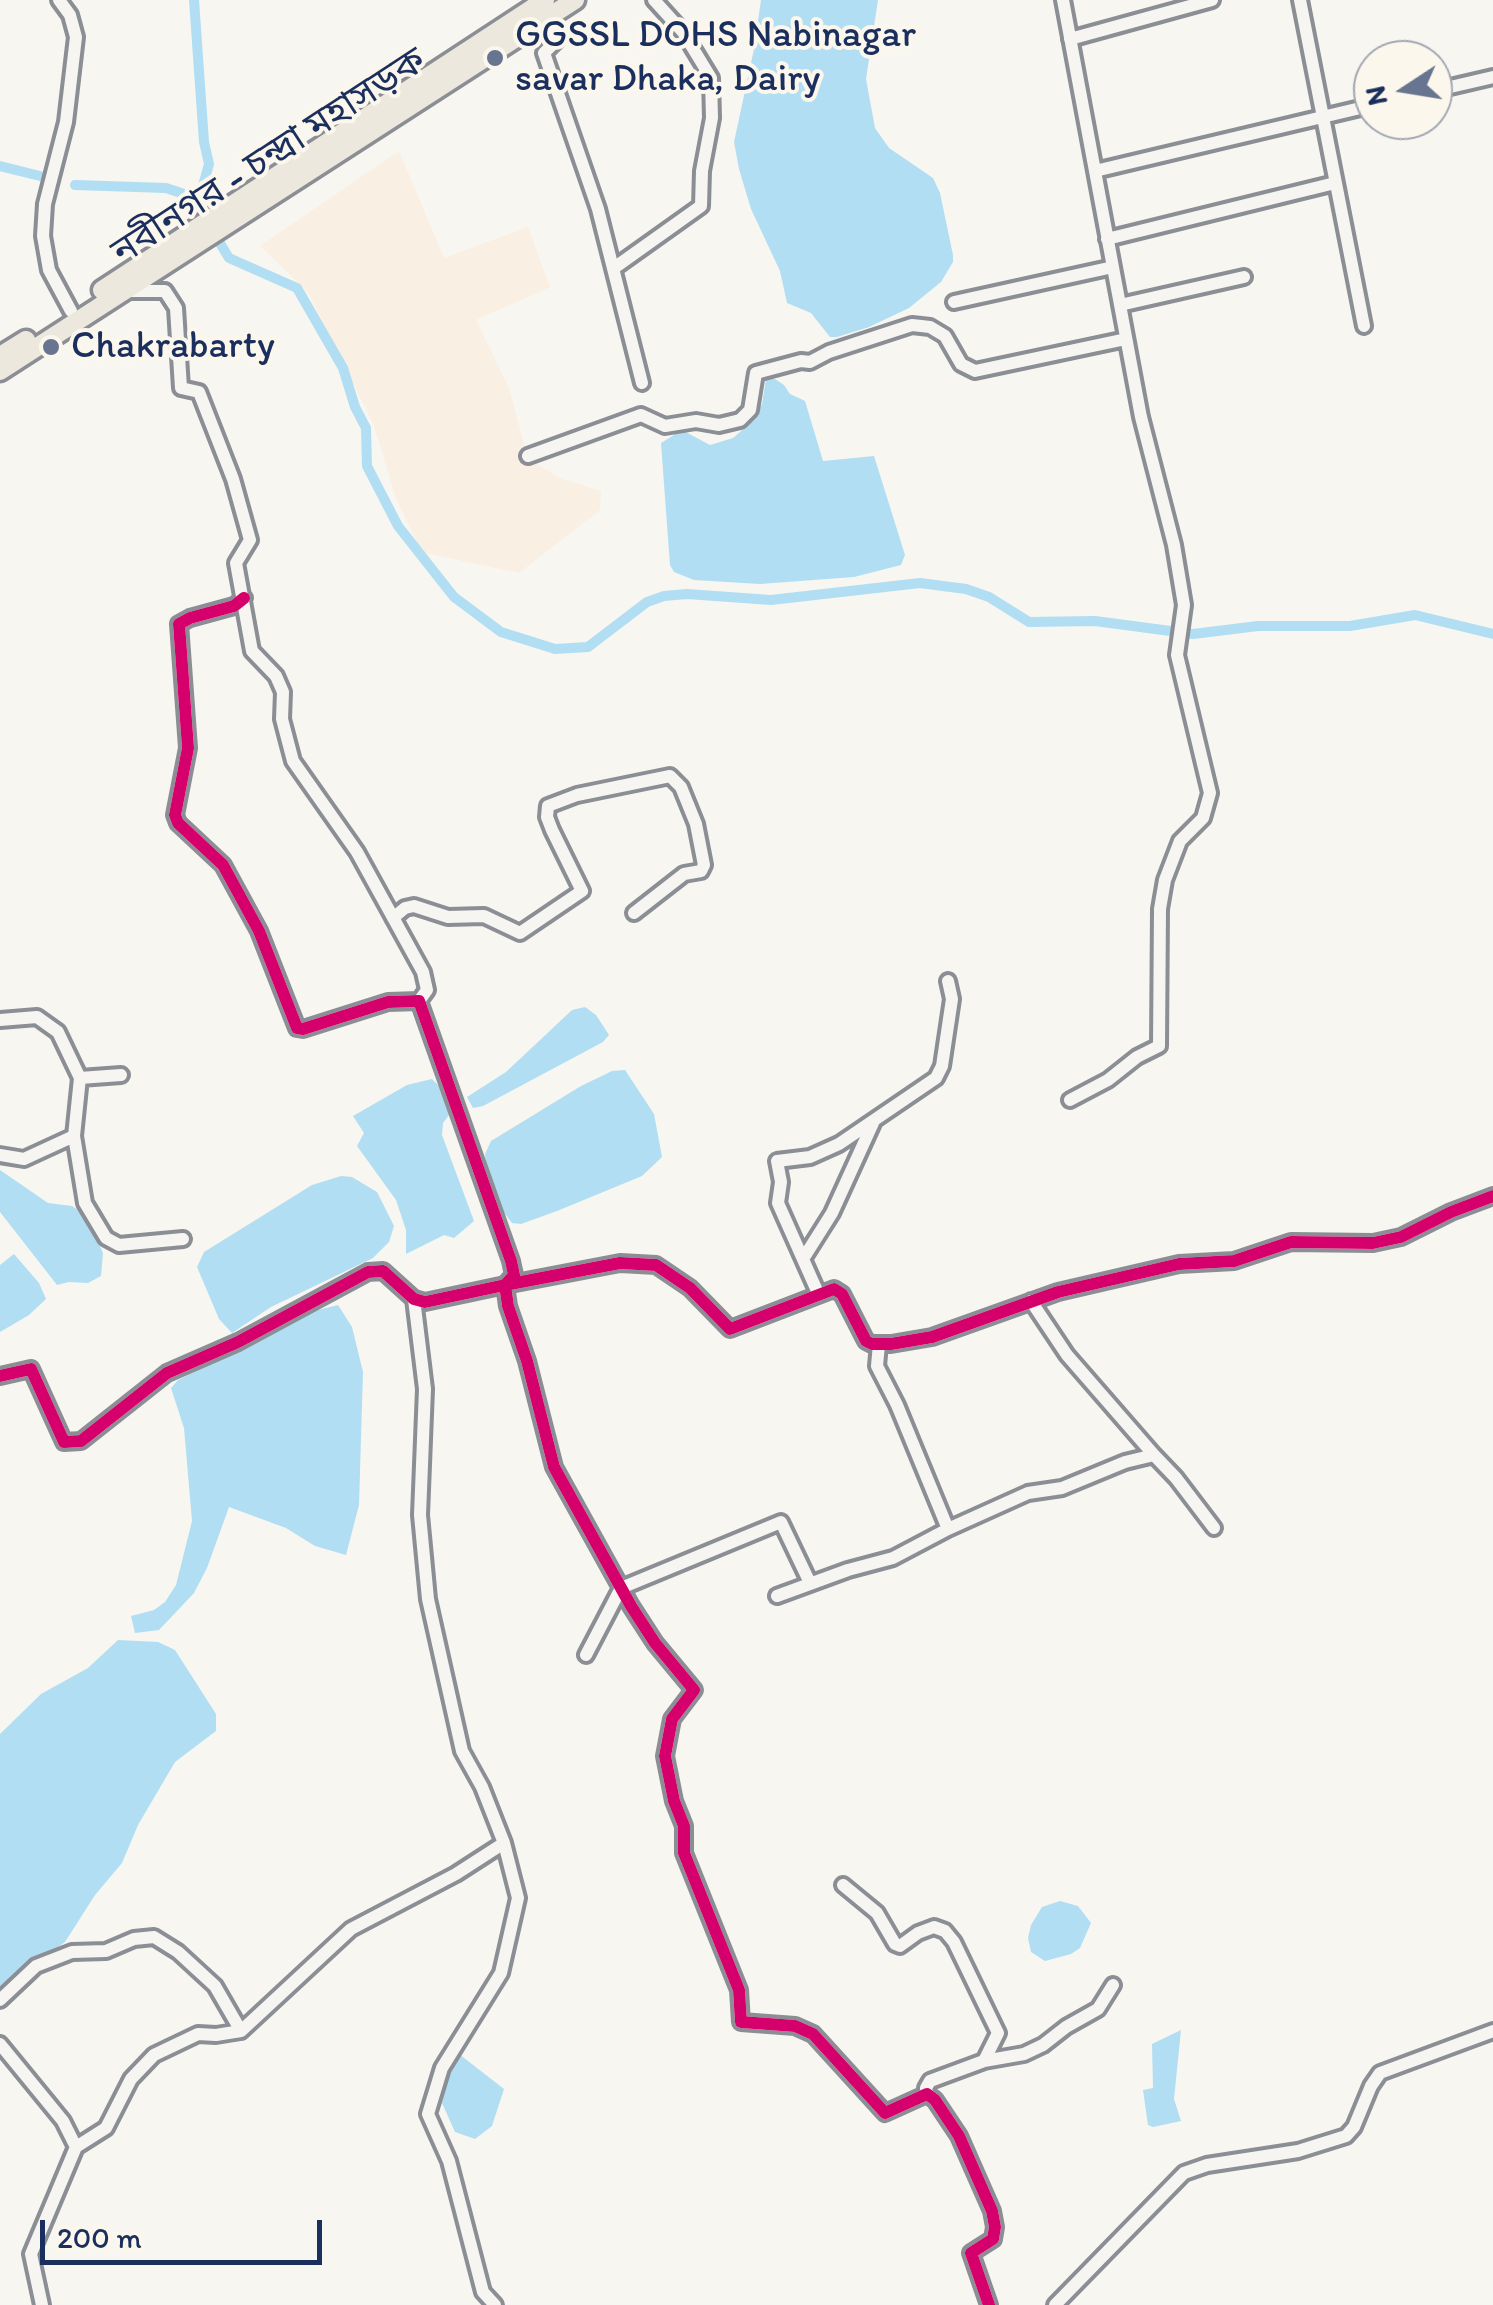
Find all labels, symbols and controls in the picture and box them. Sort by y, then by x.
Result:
place label: GGSSL DOHS Nabinagar savar Dhaka, Dairy [515,13,916,102]
street label: নবীনগর - চন্দ্রা মহাসড়ক [104,39,436,277]
north arrow [1353,40,1453,140]
marker: GGSSL DOHS Nabinagar savar Dhaka, Dairy [484,47,506,69]
text: N [1357,83,1394,109]
place label: Chakrabarty [71,324,275,370]
marker: Chakrabarty [40,336,62,358]
scale bar [45,2200,328,2262]
text: 200 m [57,2219,142,2256]

